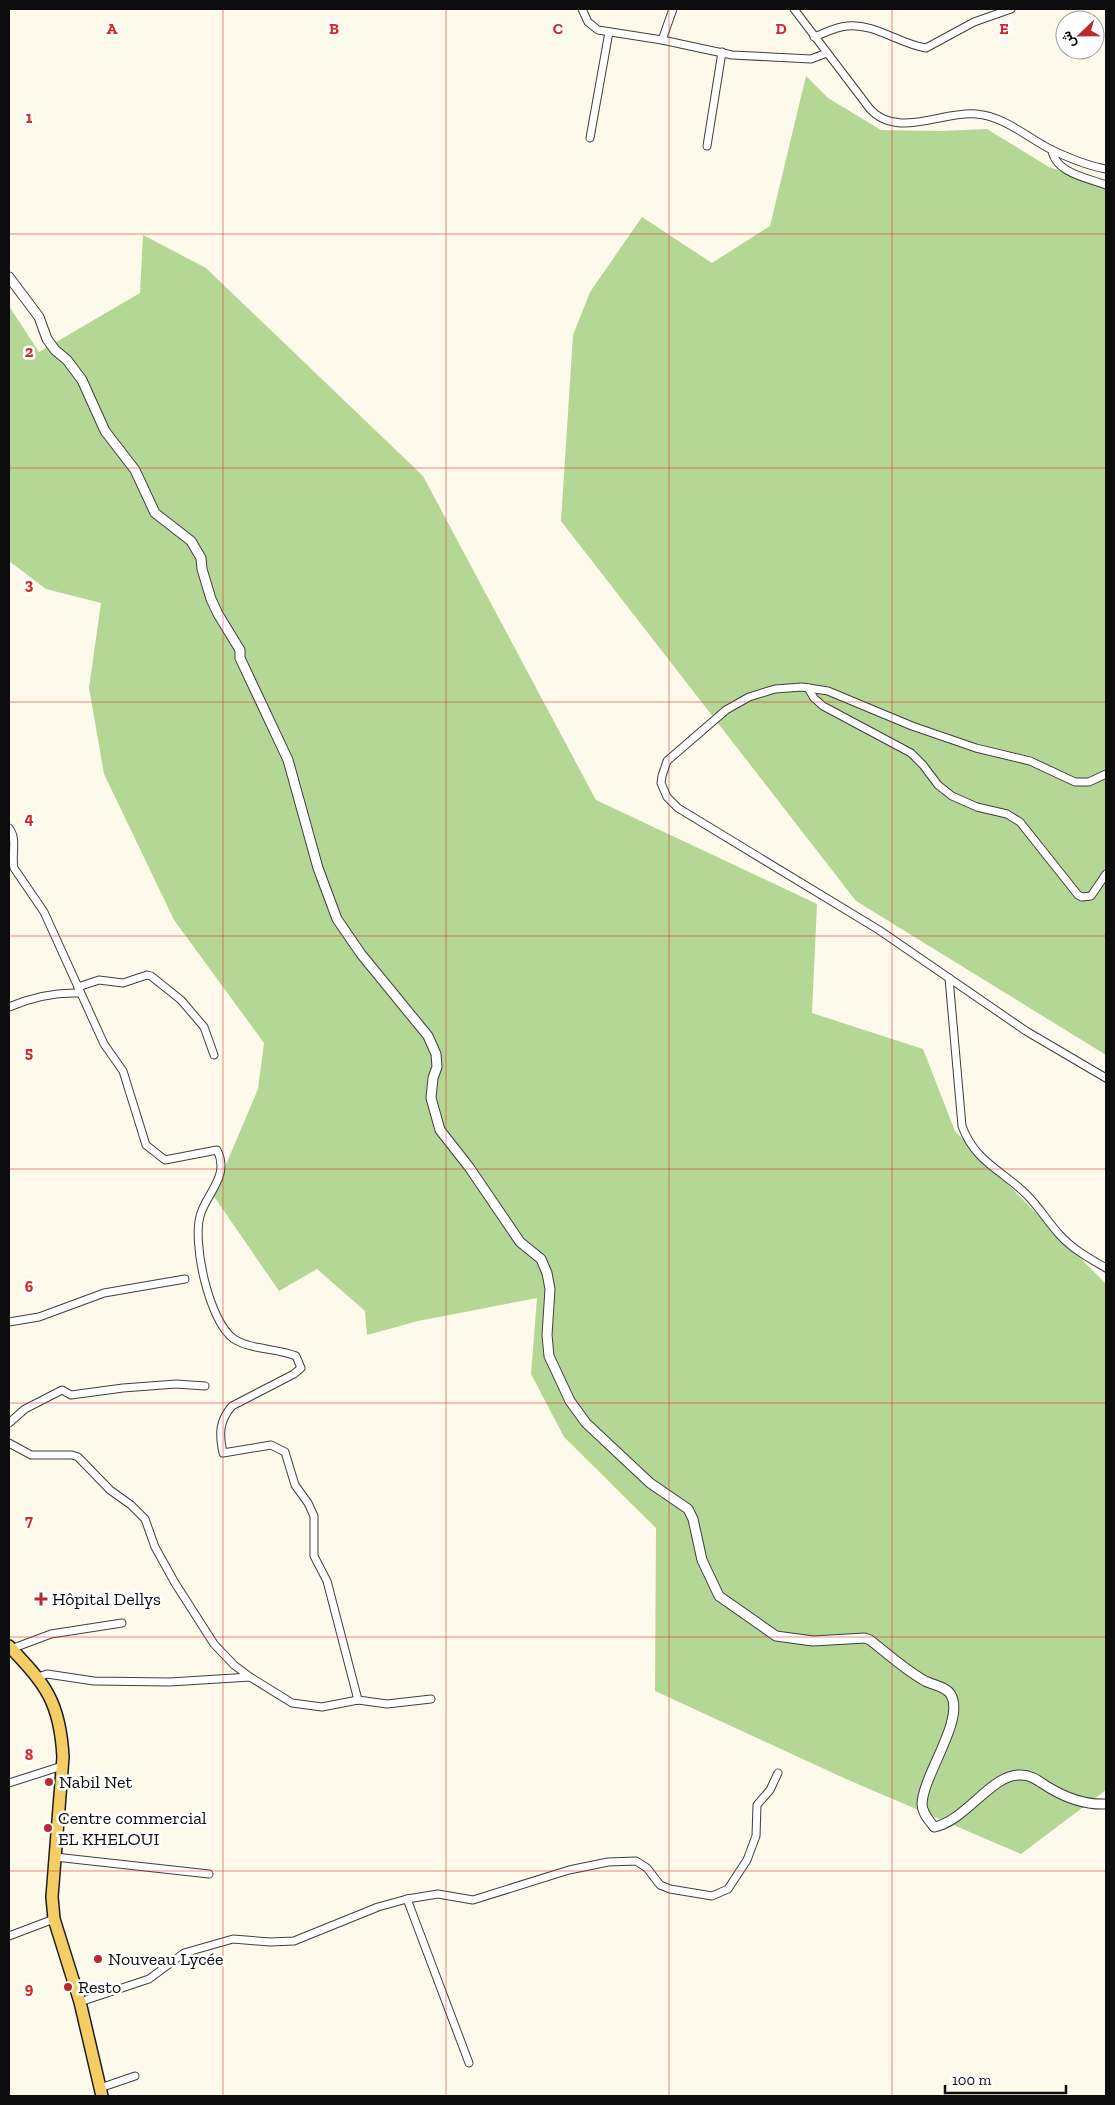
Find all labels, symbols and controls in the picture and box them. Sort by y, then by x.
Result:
north arrow [1055,10,1105,60]
text: A [107,19,118,38]
text: B [329,19,339,38]
text: C [553,19,563,38]
text: D [775,19,787,38]
text: E [999,19,1009,38]
text: ش [1057,29,1079,51]
text: 1 [26,108,33,127]
text: 2 [25,342,34,361]
text: 3 [25,575,34,594]
text: 4 [24,809,34,828]
text: 5 [25,1043,33,1062]
text: 6 [25,1277,34,1296]
text: 7 [25,1511,33,1530]
place label: Hôpital Dellys [52,1588,161,1610]
marker: Hôpital Dellys [34,1592,48,1606]
text: 8 [25,1745,34,1764]
place label: Nabil Net [59,1771,132,1793]
marker: Nabil Net [43,1776,55,1788]
place label: Centre commercial EL KHELOUI [58,1807,207,1850]
marker: Centre commercial EL KHELOUI [42,1822,54,1834]
place label: Nouveau Lycée [108,1948,224,1970]
marker: Nouveau Lycée [92,1953,104,1965]
place label: Resto [78,1976,121,1998]
text: 9 [25,1979,34,1998]
marker: Resto [62,1981,74,1993]
scale bar [945,2062,1066,2094]
text: 100 m [952,2071,991,2089]

